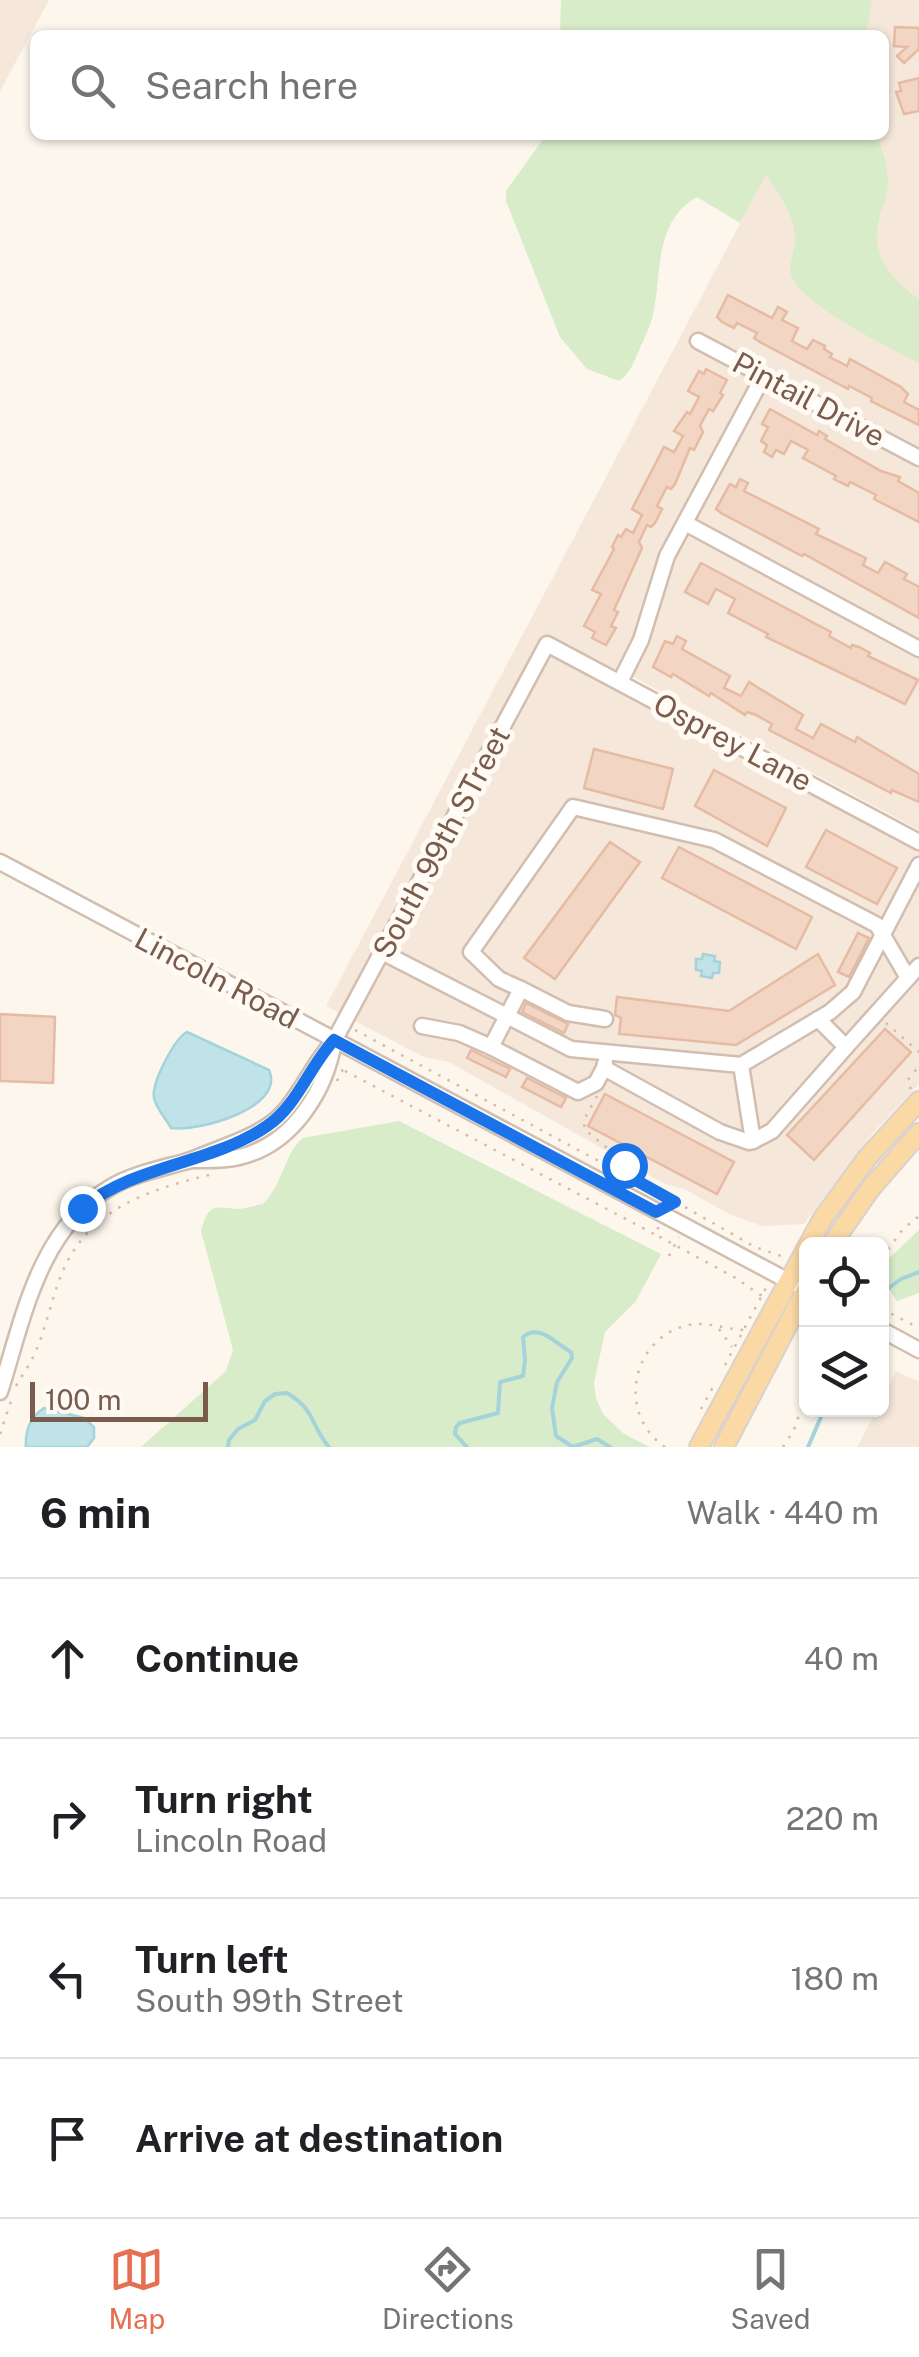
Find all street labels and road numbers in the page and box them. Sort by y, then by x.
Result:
street label: Pintail Drive [727,344,891,454]
street label: Osprey Lane [648,685,818,799]
street label: South 99th STreet [365,720,517,964]
street label: Lincoln Road [129,920,305,1036]

